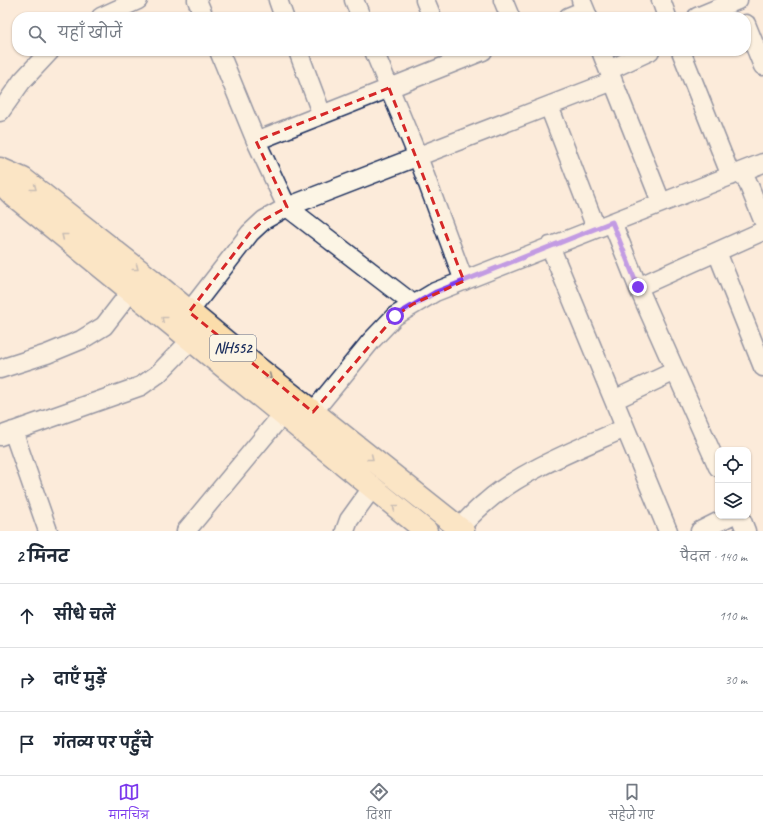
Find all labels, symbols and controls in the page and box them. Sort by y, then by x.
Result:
search box [12,12,751,56]
icon: search [26,23,48,45]
text: यहाँ खोजें [58,24,122,43]
one-way arrow [29,183,37,190]
one-way arrow [61,234,68,241]
one-way arrow [131,264,138,271]
route end [629,278,647,296]
route start [386,307,404,325]
one-way arrow [162,316,169,323]
road number: NH552 [210,335,256,361]
one-way arrow [264,373,271,380]
map controls [715,447,751,519]
button: locate [715,447,751,483]
one-way arrow [366,453,373,460]
button: layers [715,483,751,519]
one-way arrow [393,504,400,511]
text: 2 मिनट [16,546,69,567]
text: पैदल · 140 m [680,549,747,565]
icon: ahead [16,605,38,627]
text: सीधे चलें [54,606,115,625]
text: 110 m [719,608,747,624]
icon: right [16,669,38,691]
text: दाएँ मुड़ें [54,670,106,689]
text: 30 m [725,672,747,688]
icon: arrive [16,733,38,755]
text: गंतव्य पर पहुँचे [54,734,152,753]
tab: मानचित्र [109,781,149,827]
tab: दिशा [366,781,391,827]
tab: सहेजे गए [609,781,654,827]

